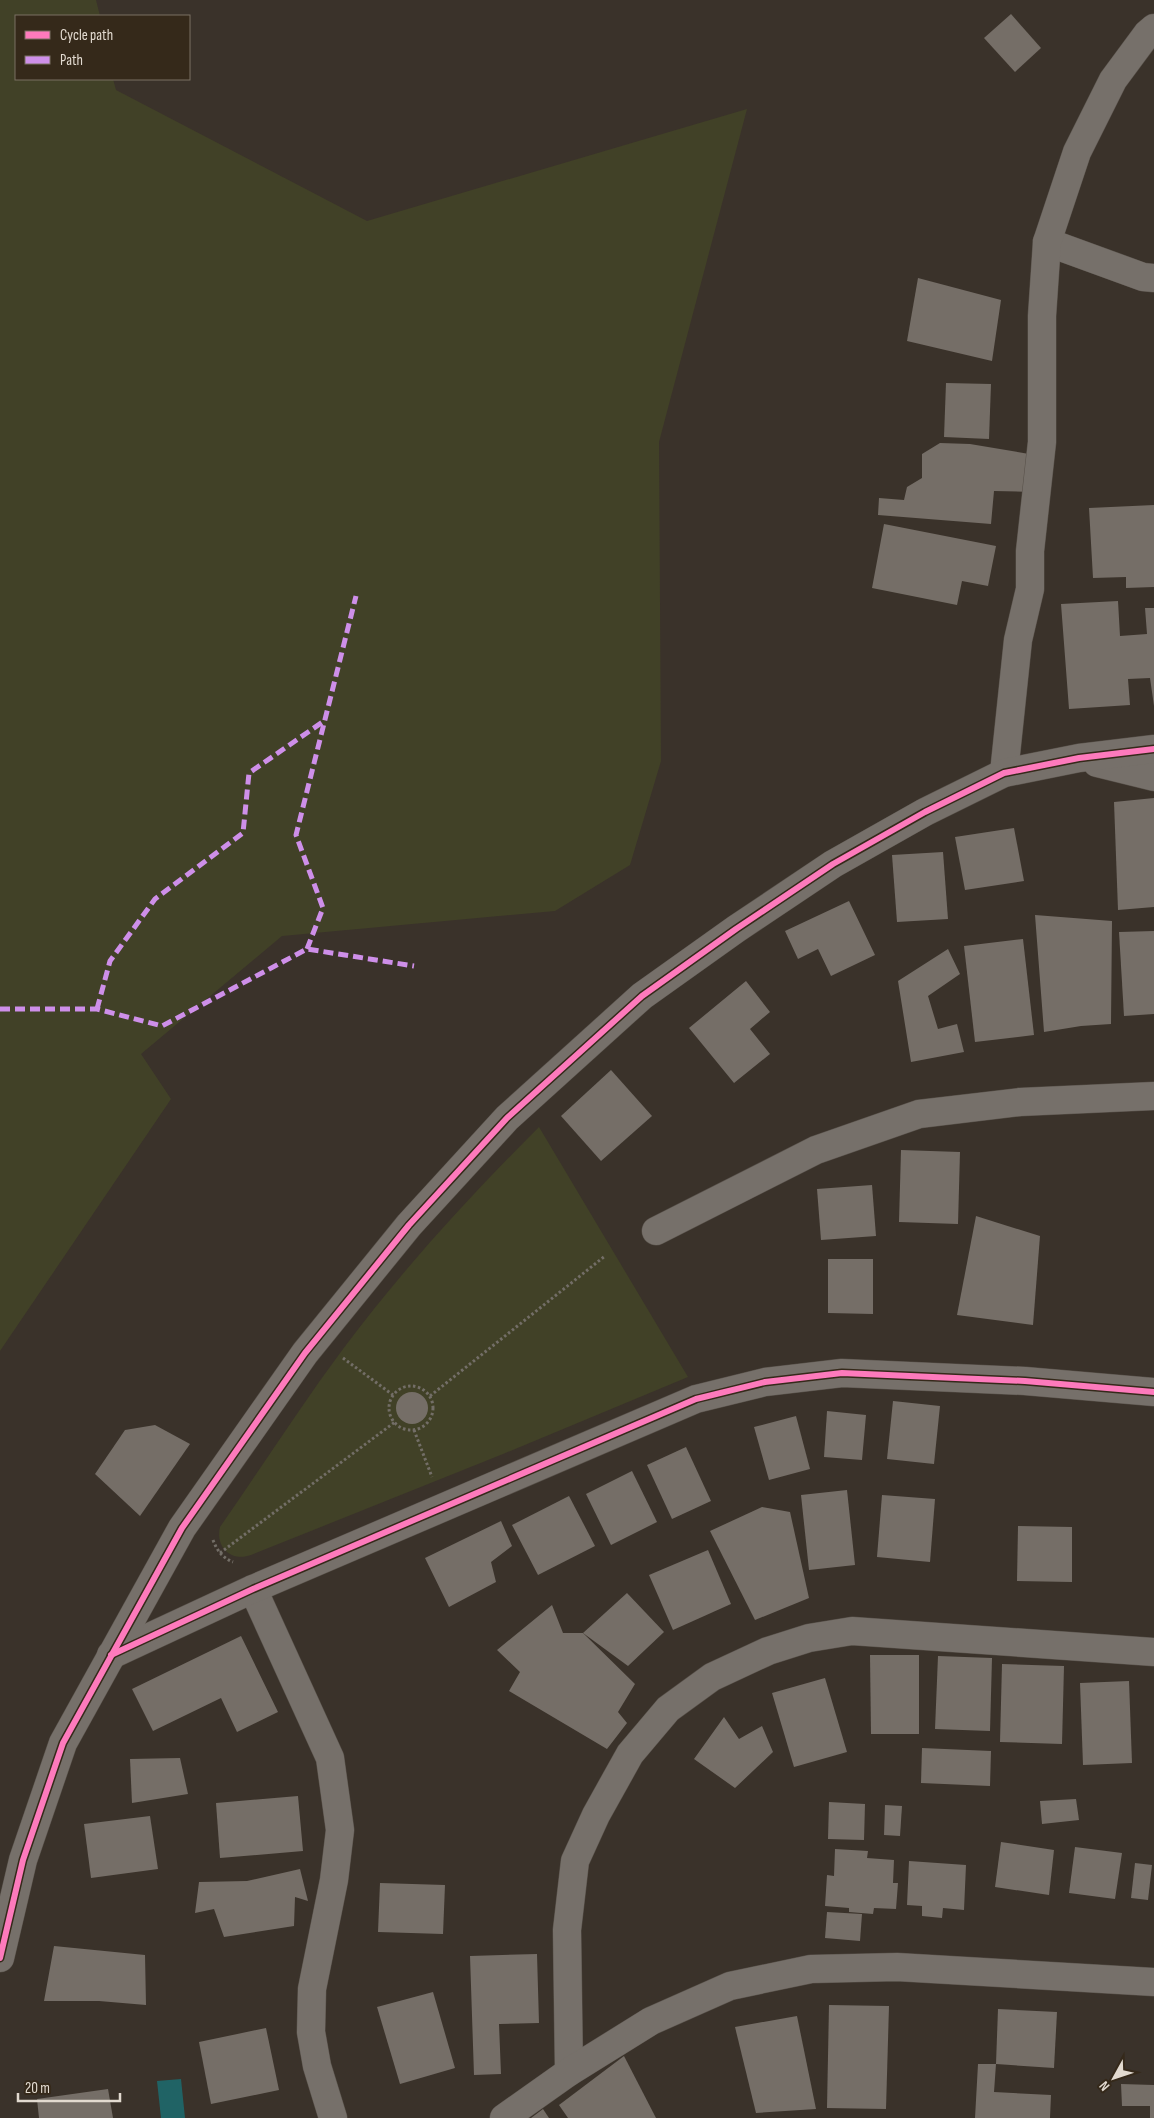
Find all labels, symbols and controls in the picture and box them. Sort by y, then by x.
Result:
legend [15,15,190,80]
text: Cycle path [60,26,113,45]
text: Path [60,51,83,70]
north arrow [1089,2053,1139,2103]
scale bar [18,2070,120,2102]
text: N [1096,2078,1113,2094]
text: 20 m [25,2079,50,2098]

